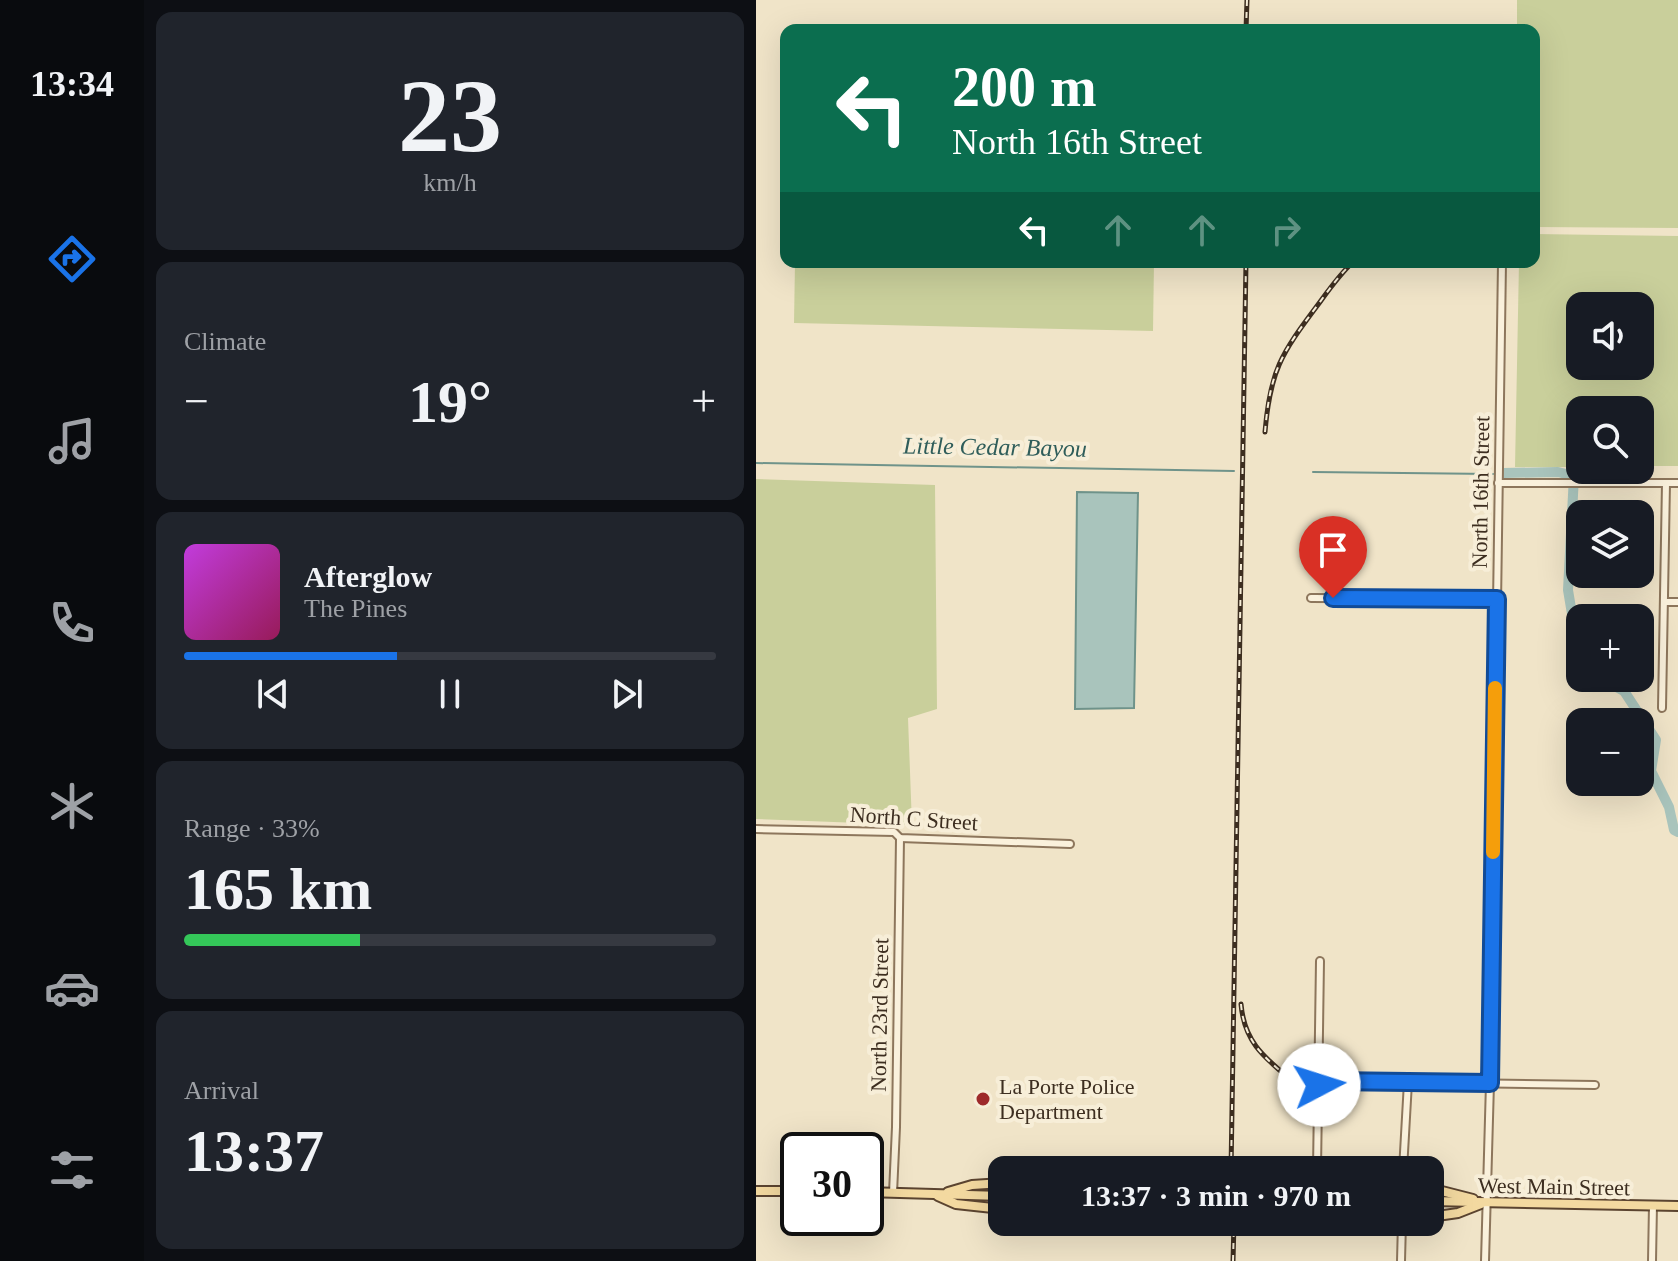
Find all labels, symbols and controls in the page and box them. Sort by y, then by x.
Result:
icon: left [820,56,924,160]
text: 200 m [952,56,1097,118]
text: 23 [398,58,502,173]
text: 13:34 [30,64,114,104]
text: North 16th Street [952,122,1202,162]
text: km/h [423,168,477,197]
icon: left [1012,208,1056,252]
icon: ahead [1096,208,1140,252]
icon: ahead [1180,208,1224,252]
icon: right [1264,208,1308,252]
icon: directions [44,231,100,287]
map controls [1566,292,1654,796]
button: sound [1566,292,1654,380]
text: Climate [184,327,266,356]
text: 19° [408,369,492,435]
text: − [184,377,209,426]
text: + [691,377,716,426]
button: search [1566,396,1654,484]
icon: music [44,413,100,469]
street label: North 16th Street [1467,415,1494,569]
water label: Little Cedar Bayou [902,432,1087,462]
button: layers [1566,500,1654,588]
pin [1299,516,1367,598]
icon: arrive [1311,528,1355,572]
text: Afterglow [304,560,432,593]
text: The Pines [304,594,407,623]
icon: phone [44,595,100,651]
button: + [1566,604,1654,692]
icon: previous [251,672,295,716]
icon: pause [428,672,472,716]
icon: next [605,672,649,716]
button: − [1566,708,1654,796]
icon: climate [44,778,100,834]
street label: North C Street [849,802,979,835]
text: Range · 33% [184,814,320,843]
text: 165 km [184,856,372,922]
street label: North 23rd Street [866,938,893,1092]
icon: car [44,960,100,1016]
position arrow [1277,1043,1361,1127]
place label: La Porte Police Department [999,1074,1135,1124]
text: Arrival [184,1076,259,1105]
marker: La Porte Police Department [974,1090,992,1108]
text: 13:37 [184,1118,324,1184]
speed limit sign: 30 [780,1132,884,1236]
icon: filters [44,1142,100,1198]
street label: West Main Street [1478,1173,1630,1200]
text: 13:37 · 3 min · 970 m [1081,1179,1351,1212]

